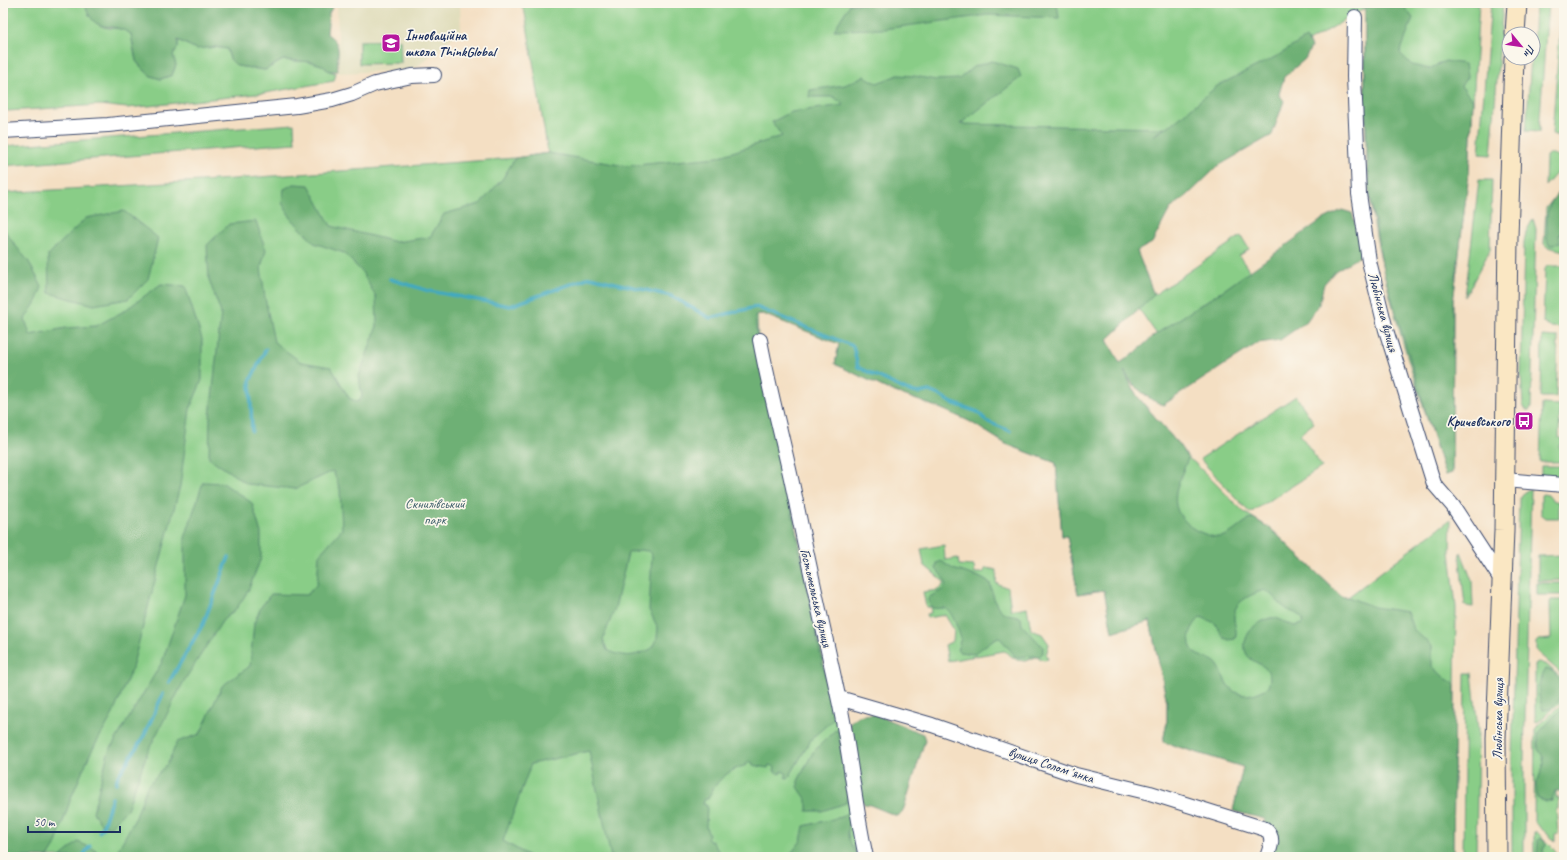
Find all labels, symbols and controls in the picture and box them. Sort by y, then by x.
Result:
north arrow [1501,26,1541,66]
place label: Інноваційна школа ThinkGlobal [405,27,498,60]
school or university icon: Інноваційна школа ThinkGlobal [380,32,402,54]
text: Пн [1520,42,1539,60]
street label: Любінська вулиця [1364,270,1402,355]
bus stop icon: Кричевського [1513,410,1535,432]
place label: Кричевського [1447,413,1511,430]
park label: Скнилівський парк [405,495,466,528]
street label: Гостомельська вулиця [796,547,836,650]
street label: Любінська вулиця [1489,677,1507,760]
street label: вулиця Соломʼянка [1006,743,1097,787]
scale bar [28,808,120,834]
text: 50 m [34,814,56,830]

